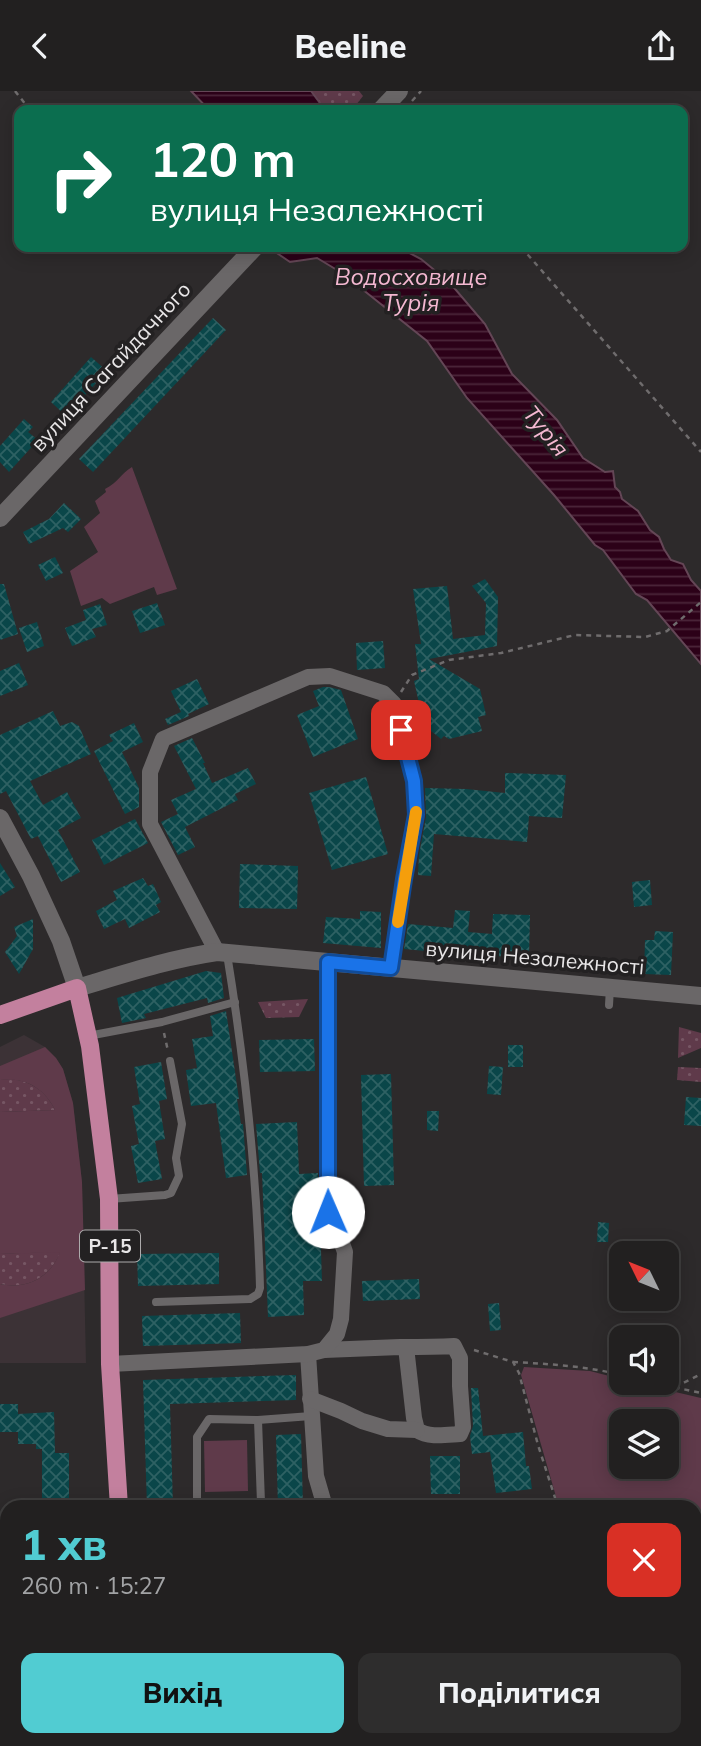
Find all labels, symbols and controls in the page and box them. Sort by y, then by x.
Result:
text: Beeline [294,26,407,66]
icon: back [21,27,59,65]
icon: share [642,27,680,65]
text: 120 m [150,128,296,189]
icon: right [35,133,126,224]
text: вулиця Незалежності [150,189,484,229]
water label: Водосховище Турія [335,262,487,317]
street label: вулиця Сагайдачного [25,276,196,457]
water label: Турія [517,399,576,462]
pin [371,700,431,760]
icon: arrive [382,711,420,749]
street label: вулиця Незалежності [425,934,645,980]
position arrow [291,1175,365,1249]
road number: Р-15 [80,1231,140,1261]
north arrow [609,1241,679,1311]
map controls [609,1241,679,1479]
button: sound [609,1325,679,1395]
button: layers [609,1409,679,1479]
text: 1 хв [21,1518,107,1571]
button: close [607,1523,681,1597]
text: 260 m · 15:27 [21,1571,166,1600]
button: Вихід [21,1653,344,1733]
button: Поділитися [358,1653,681,1733]

